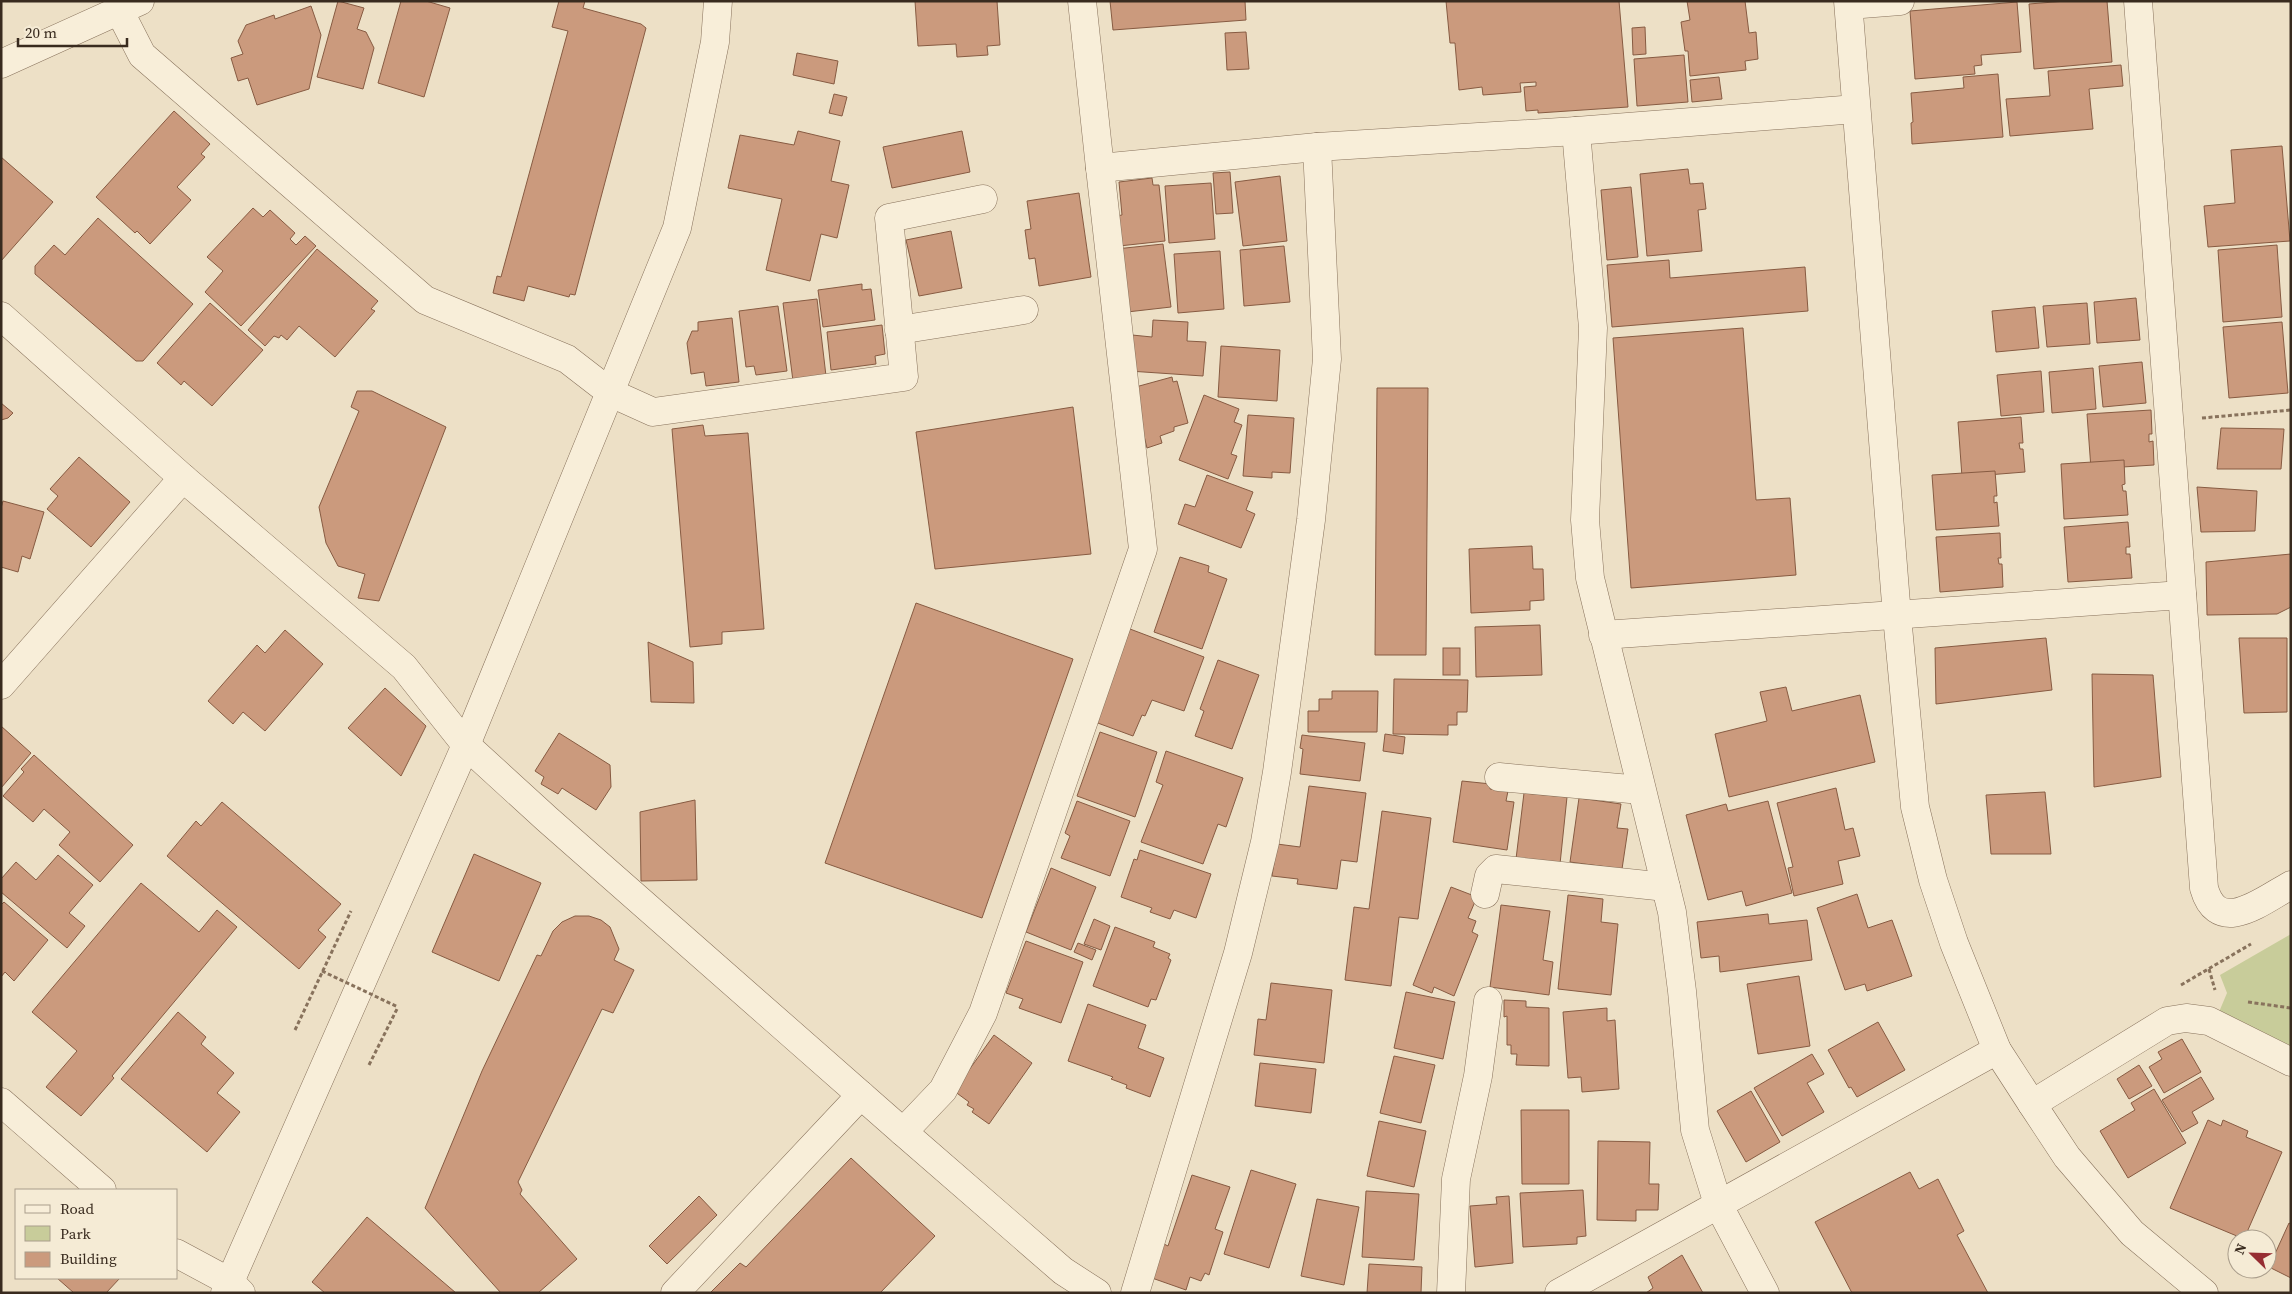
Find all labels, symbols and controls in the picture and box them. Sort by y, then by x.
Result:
scale bar [18,15,126,47]
text: 20 m [25,22,57,43]
legend [15,1189,178,1279]
text: Road [60,1198,94,1219]
text: Park [60,1223,92,1244]
north arrow [2227,1229,2277,1279]
text: N [2229,1240,2251,1258]
text: Building [60,1248,117,1269]

